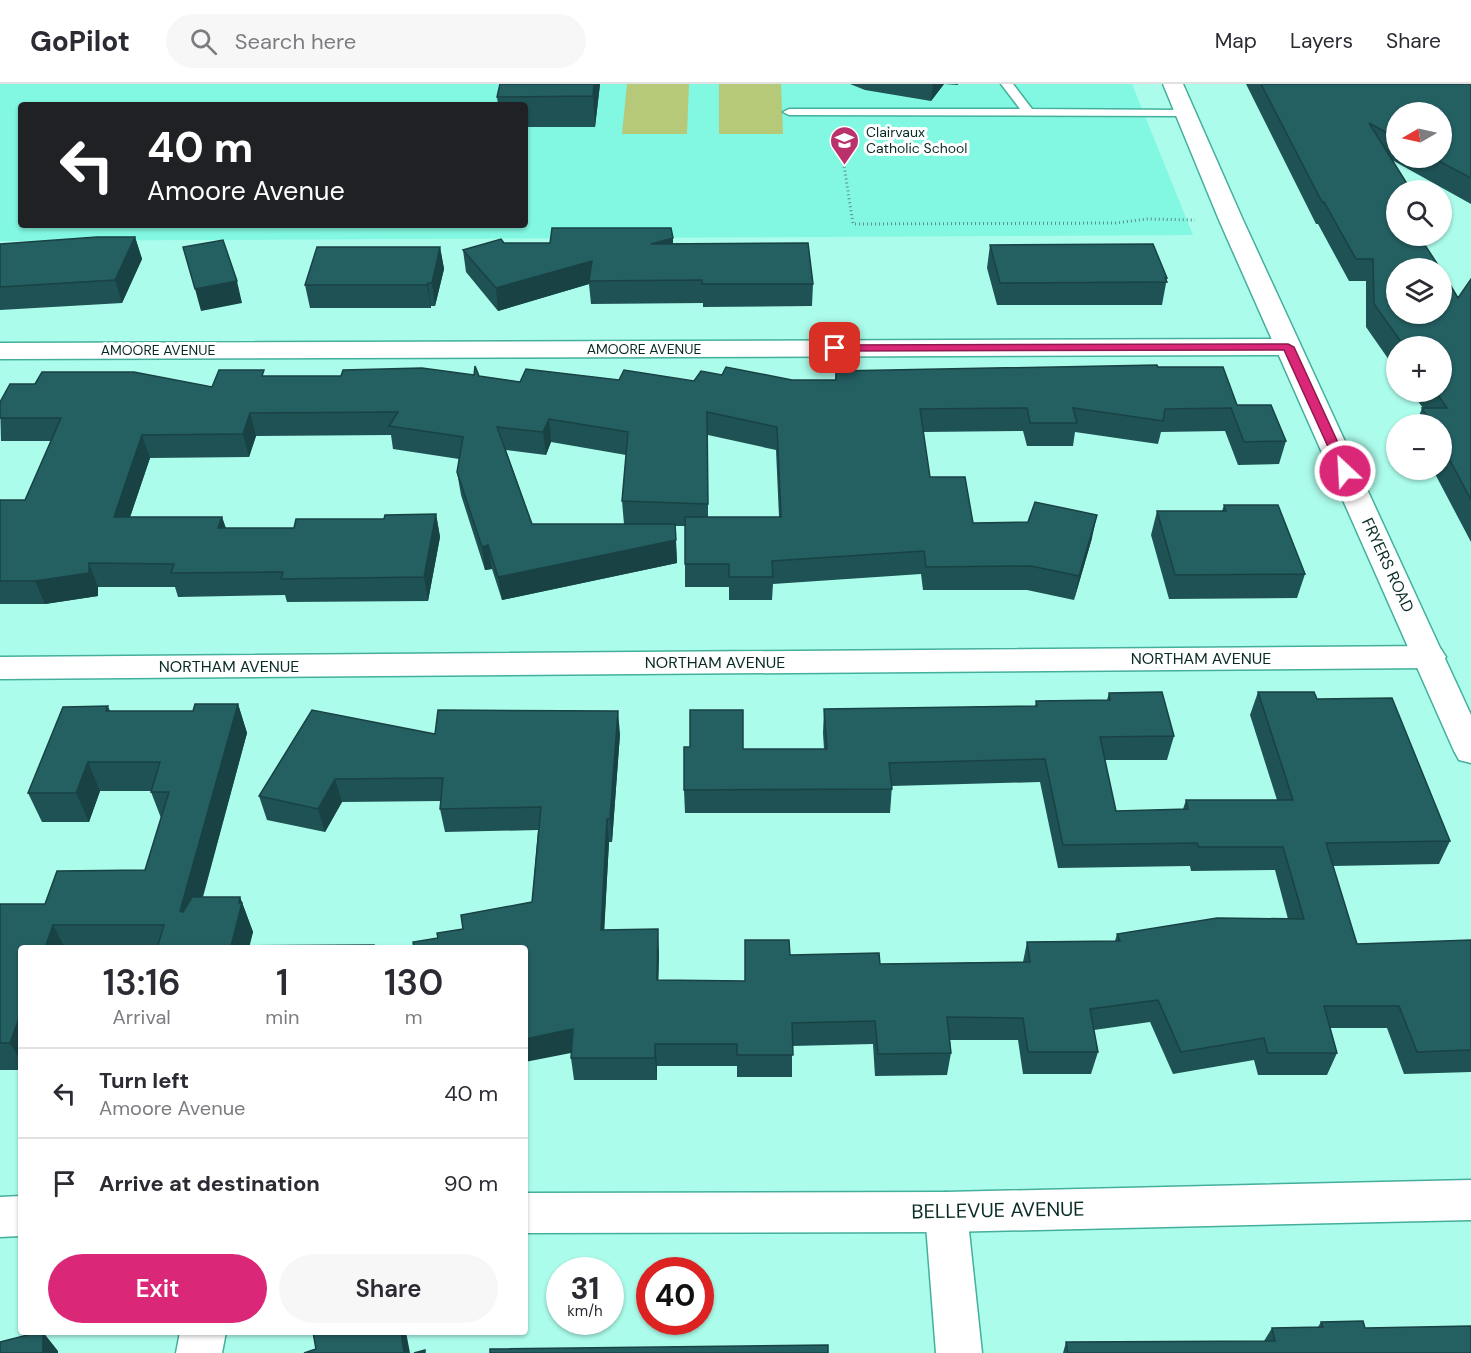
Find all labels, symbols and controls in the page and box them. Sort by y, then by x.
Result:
search box [166,14,586,68]
text: GoPilot [30,23,130,60]
icon: search [187,25,220,58]
text: Search here [235,27,356,56]
text: Map [1215,27,1257,55]
text: Layers [1290,27,1353,55]
text: Share [1386,27,1441,55]
north arrow [1386,102,1452,168]
map controls [1386,102,1452,480]
text: 40 m [147,120,253,175]
place label: Clairvaux Catholic School [866,123,967,157]
school or university icon: Clairvaux Catholic School [829,124,861,166]
icon: left [48,126,126,204]
text: Amoore Avenue [147,173,345,208]
button: search [1386,180,1452,246]
button: layers [1386,258,1452,324]
pin [809,322,860,373]
icon: arrive [818,331,851,364]
button: + [1386,336,1452,402]
street label: AMOORE AVENUE [587,340,701,358]
street label: AMOORE AVENUE [101,341,215,359]
button: − [1386,414,1452,480]
position arrow [1313,439,1377,503]
street label: FRYERS ROAD [1357,514,1419,616]
street label: NORTHAM AVENUE [1131,648,1271,669]
street label: NORTHAM AVENUE [645,652,785,673]
street label: NORTHAM AVENUE [159,656,299,677]
text: 13:16 [103,959,181,1006]
text: 1 [276,959,289,1006]
text: 130 [384,959,443,1006]
text: Arrival [113,1004,171,1030]
text: min [265,1004,299,1030]
text: m [405,1004,423,1030]
text: Turn left [99,1066,189,1095]
icon: left [48,1077,81,1110]
text: 40 m [444,1079,498,1108]
text: Amoore Avenue [99,1095,245,1121]
icon: arrive [48,1167,81,1200]
text: Arrive at destination [99,1169,320,1198]
text: 90 m [444,1169,498,1198]
street label: BELLEVUE AVENUE [911,1195,1085,1225]
button: Exit [48,1254,267,1323]
button: Share [279,1254,498,1323]
speed limit sign: 40 [636,1257,714,1335]
text: 31 [571,1269,599,1308]
text: km/h [567,1301,603,1321]

